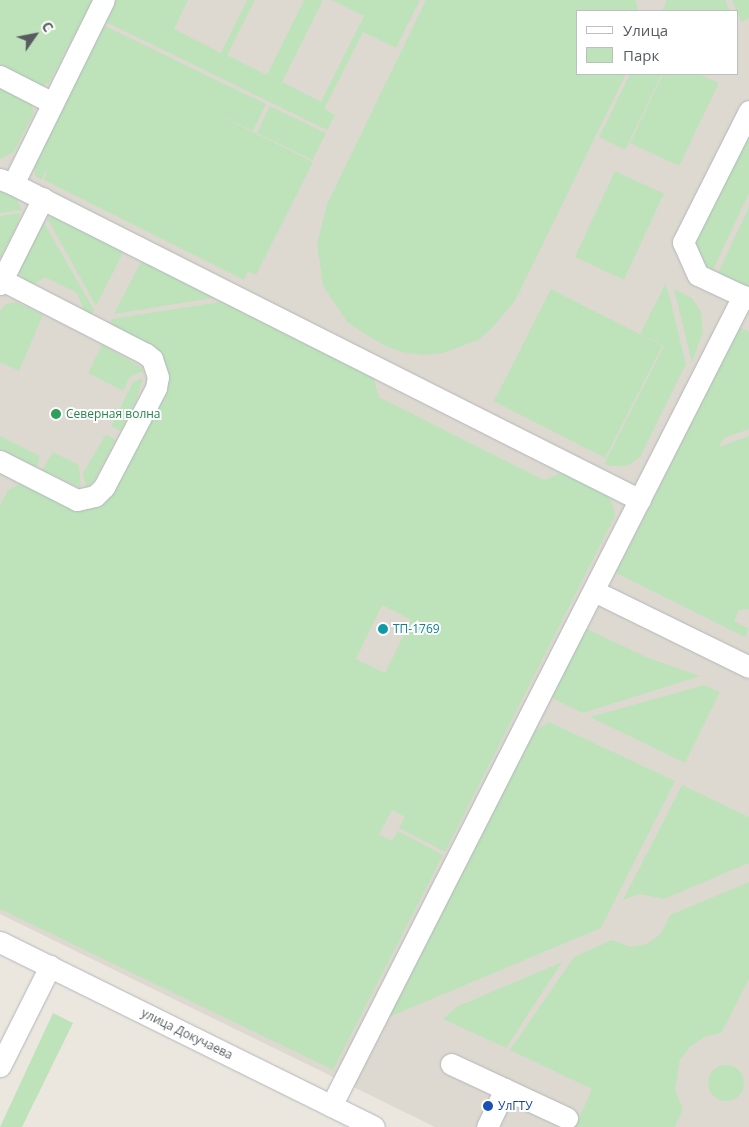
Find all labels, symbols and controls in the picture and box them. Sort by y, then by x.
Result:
north arrow [10,10,60,60]
legend [576,10,739,75]
text: С [38,18,58,35]
text: Улица [623,20,668,40]
text: Парк [623,45,659,65]
place label: Северная волна [66,407,161,421]
marker: Северная волна [50,408,62,420]
place label: ТП-1769 [393,622,440,636]
marker: ТП-1769 [377,623,389,635]
street label: улица Докучаева [139,1006,235,1062]
place label: УлГТУ [498,1099,533,1113]
marker: УлГТУ [482,1100,494,1112]

